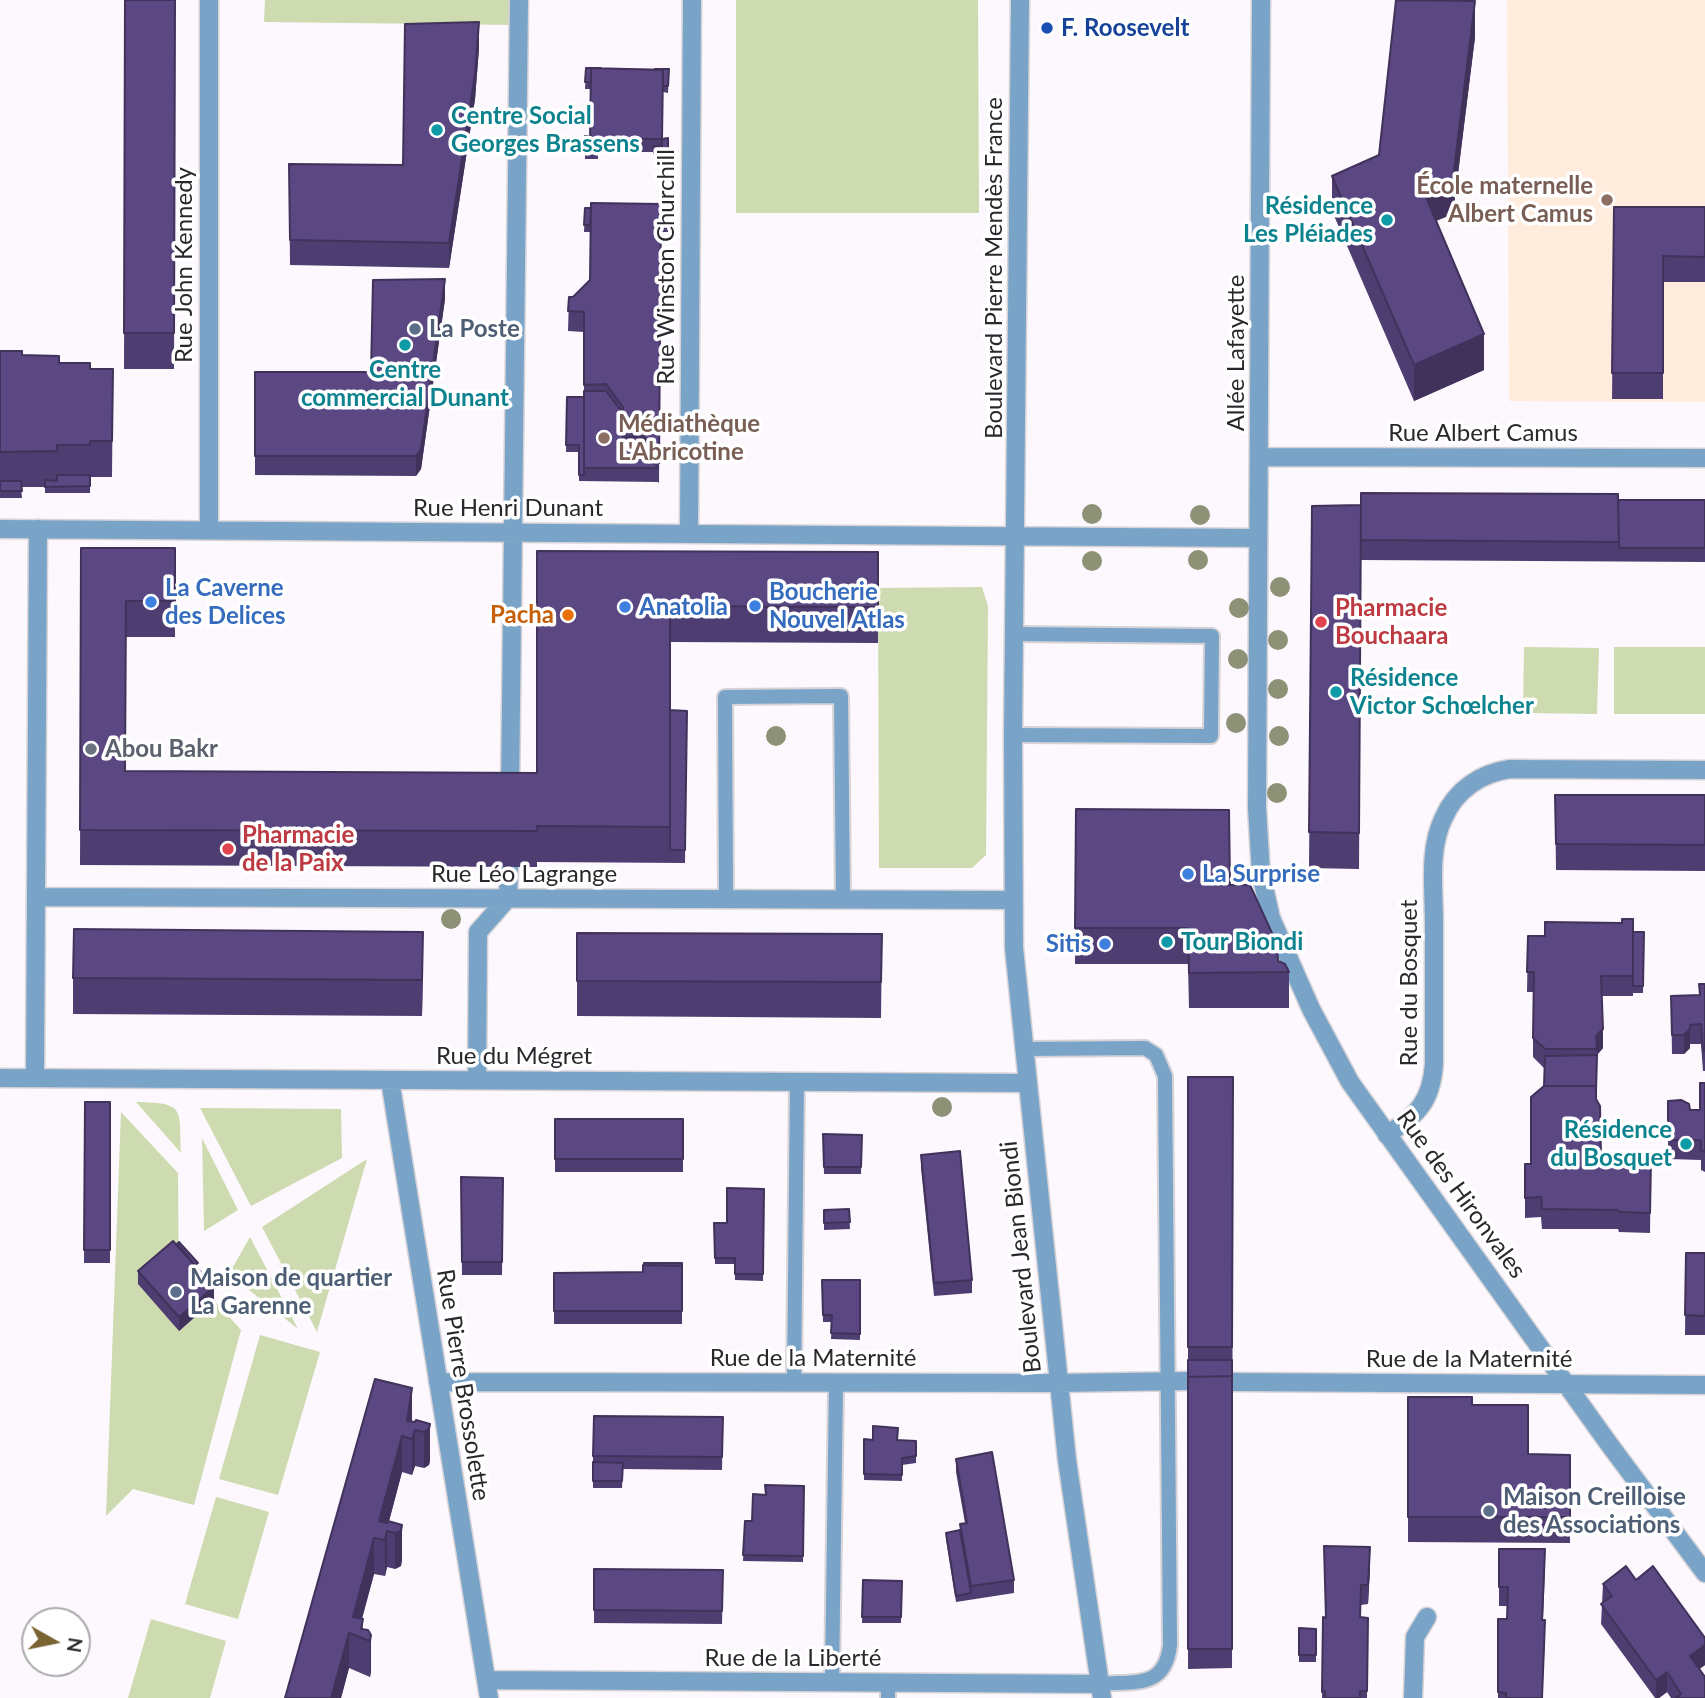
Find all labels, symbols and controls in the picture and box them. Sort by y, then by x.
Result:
place label: F. Roosevelt [1061,14,1189,42]
marker: F. Roosevelt [1039,20,1055,36]
street label: Boulevard Pierre Mendès France [980,97,1008,439]
place label: Centre Social Georges Brassens [451,102,640,158]
marker: Centre Social Georges Brassens [429,122,445,138]
street label: Rue Winston Churchill [652,149,680,385]
street label: Rue John Kennedy [170,167,198,363]
place label: École maternelle Albert Camus [1416,172,1593,228]
place label: Résidence Les Pléiades [1243,192,1373,248]
marker: École maternelle Albert Camus [1599,192,1615,208]
marker: Résidence Les Pléiades [1379,212,1395,228]
street label: Allée Lafayette [1222,275,1250,431]
place label: La Poste [429,315,520,343]
marker: La Poste [407,321,423,337]
marker: Centre commercial Dunant [397,337,413,353]
place label: Centre commercial Dunant [301,356,509,412]
place label: Médiathèque L'Abricotine [618,410,760,466]
street label: Rue Albert Camus [1388,419,1578,447]
marker: Médiathèque L'Abricotine [596,430,612,446]
street label: Rue Henri Dunant [413,494,603,522]
place label: La Caverne des Delices [165,574,286,630]
place label: Boucherie Nouvel Atlas [769,578,905,634]
place label: Anatolia [639,593,728,621]
marker: La Caverne des Delices [143,594,159,610]
place label: Pharmacie Bouchaara [1335,594,1448,650]
marker: Boucherie Nouvel Atlas [747,598,763,614]
marker: Anatolia [617,599,633,615]
place label: Pacha [490,601,554,629]
marker: Pacha [560,607,576,623]
marker: Pharmacie Bouchaara [1313,614,1329,630]
place label: Résidence Victor Schœlcher [1350,664,1534,720]
marker: Résidence Victor Schœlcher [1328,684,1344,700]
place label: Abou Bakr [105,735,218,763]
marker: Abou Bakr [83,741,99,757]
place label: Pharmacie de la Paix [242,821,354,877]
marker: Pharmacie de la Paix [220,841,236,857]
street label: Rue Léo Lagrange [431,860,617,888]
place label: La Surprise [1202,860,1320,888]
marker: La Surprise [1180,866,1196,882]
street label: Rue du Bosquet [1395,899,1423,1067]
place label: Tour Biondi [1181,928,1303,956]
place label: Sitis [1046,930,1091,958]
marker: Tour Biondi [1159,934,1175,950]
marker: Sitis [1097,936,1113,952]
street label: Rue du Mégret [436,1042,592,1070]
street label: Rue des Hironvales [1390,1104,1532,1284]
place label: Résidence du Bosquet [1550,1116,1672,1172]
marker: Résidence du Bosquet [1678,1136,1694,1152]
street label: Boulevard Jean Biondi [994,1139,1048,1375]
place label: Maison de quartier La Garenne [190,1264,392,1320]
street label: Rue Pierre Brossolette [430,1267,496,1503]
marker: Maison de quartier La Garenne [168,1284,184,1300]
street label: Rue de la Maternité [710,1344,916,1372]
street label: Rue de la Maternité [1366,1345,1572,1373]
place label: Maison Creilloise des Associations [1503,1483,1686,1539]
marker: Maison Creilloise des Associations [1481,1503,1497,1519]
north arrow [21,1607,91,1677]
text: N [63,1636,88,1654]
street label: Rue de la Liberté [705,1644,881,1672]

